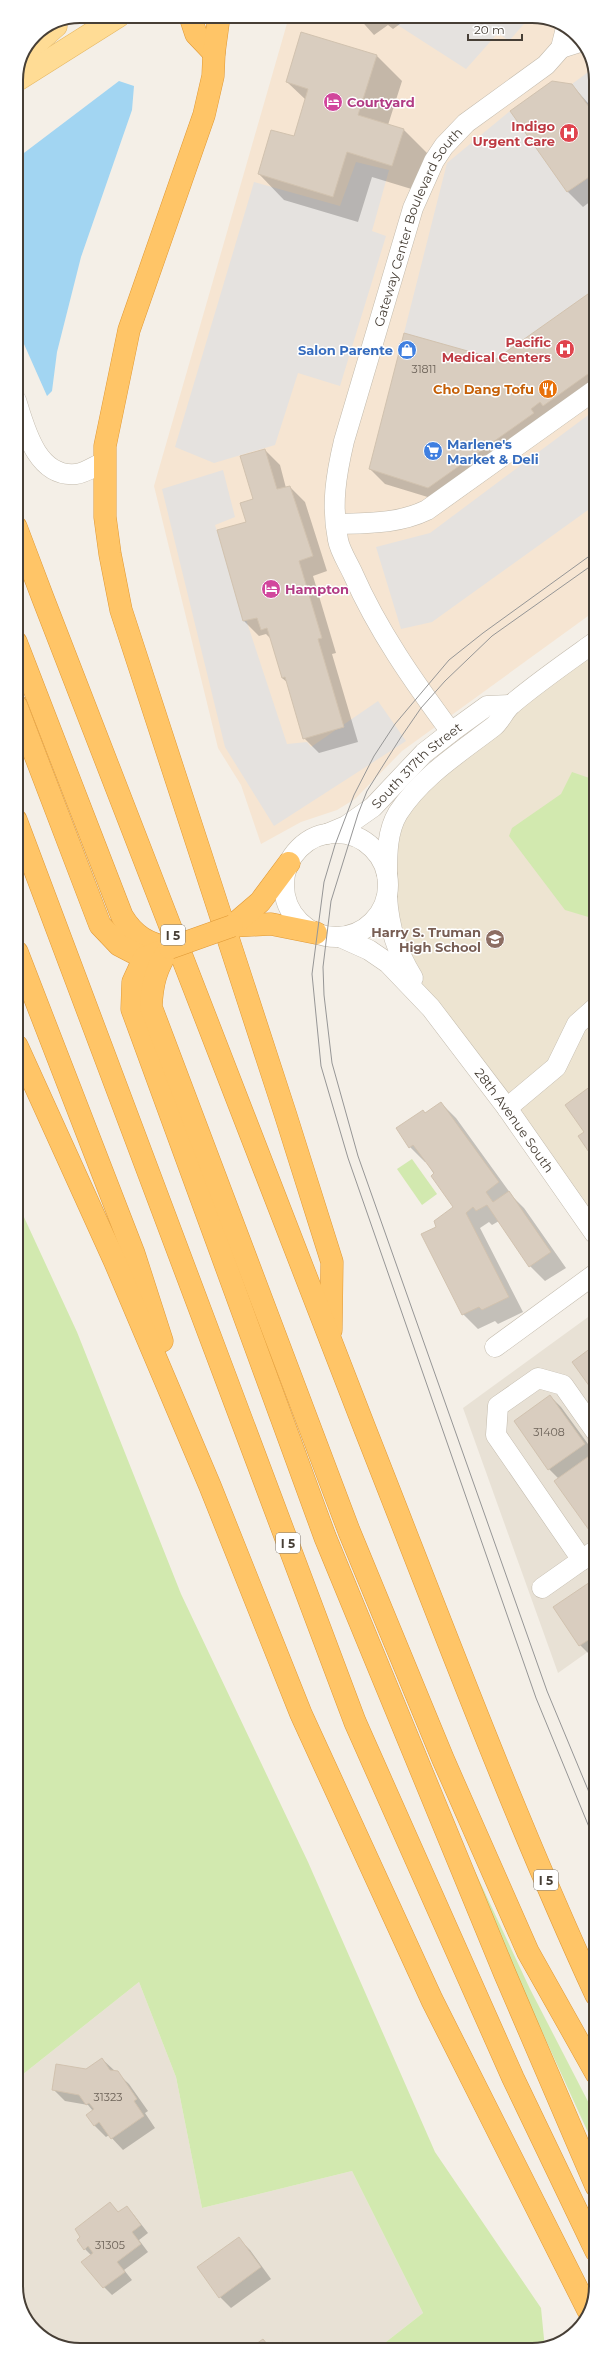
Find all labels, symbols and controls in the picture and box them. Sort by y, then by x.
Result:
scale bar [468,16,522,42]
text: 20 m [474,22,505,37]
hotel icon: Courtyard [322,91,344,113]
place label: Courtyard [347,94,415,110]
place label: Indigo Urgent Care [473,118,555,149]
hospital icon: Indigo Urgent Care [558,122,580,144]
street label: Gateway Center Boulevard South [370,124,465,328]
place label: Pacific Medical Centers [442,334,551,365]
hospital icon: Pacific Medical Centers [554,338,576,360]
shop icon: Salon Parente [396,339,418,361]
place label: Salon Parente [298,342,393,358]
house number: 31811 [411,362,437,376]
restaurant icon: Cho Dang Tofu [537,378,559,400]
place label: Cho Dang Tofu [433,381,534,397]
place label: Marlene's Market & Deli [447,436,539,467]
supermarket icon: Marlene's Market & Deli [422,440,444,462]
hotel icon: Hampton [260,578,282,600]
place label: Hampton [285,581,349,597]
street label: South 317th Street [368,719,465,812]
place label: Harry S. Truman High School [371,924,481,955]
road number: I 5 [161,925,185,945]
school or university icon: Harry S. Truman High School [484,928,506,950]
street label: 28th Avenue South [472,1065,557,1175]
house number: 31408 [533,1425,565,1439]
road number: I 5 [276,1533,300,1553]
road number: I 5 [534,1870,558,1890]
house number: 31323 [94,2090,122,2104]
house number: 31305 [95,2238,125,2252]

